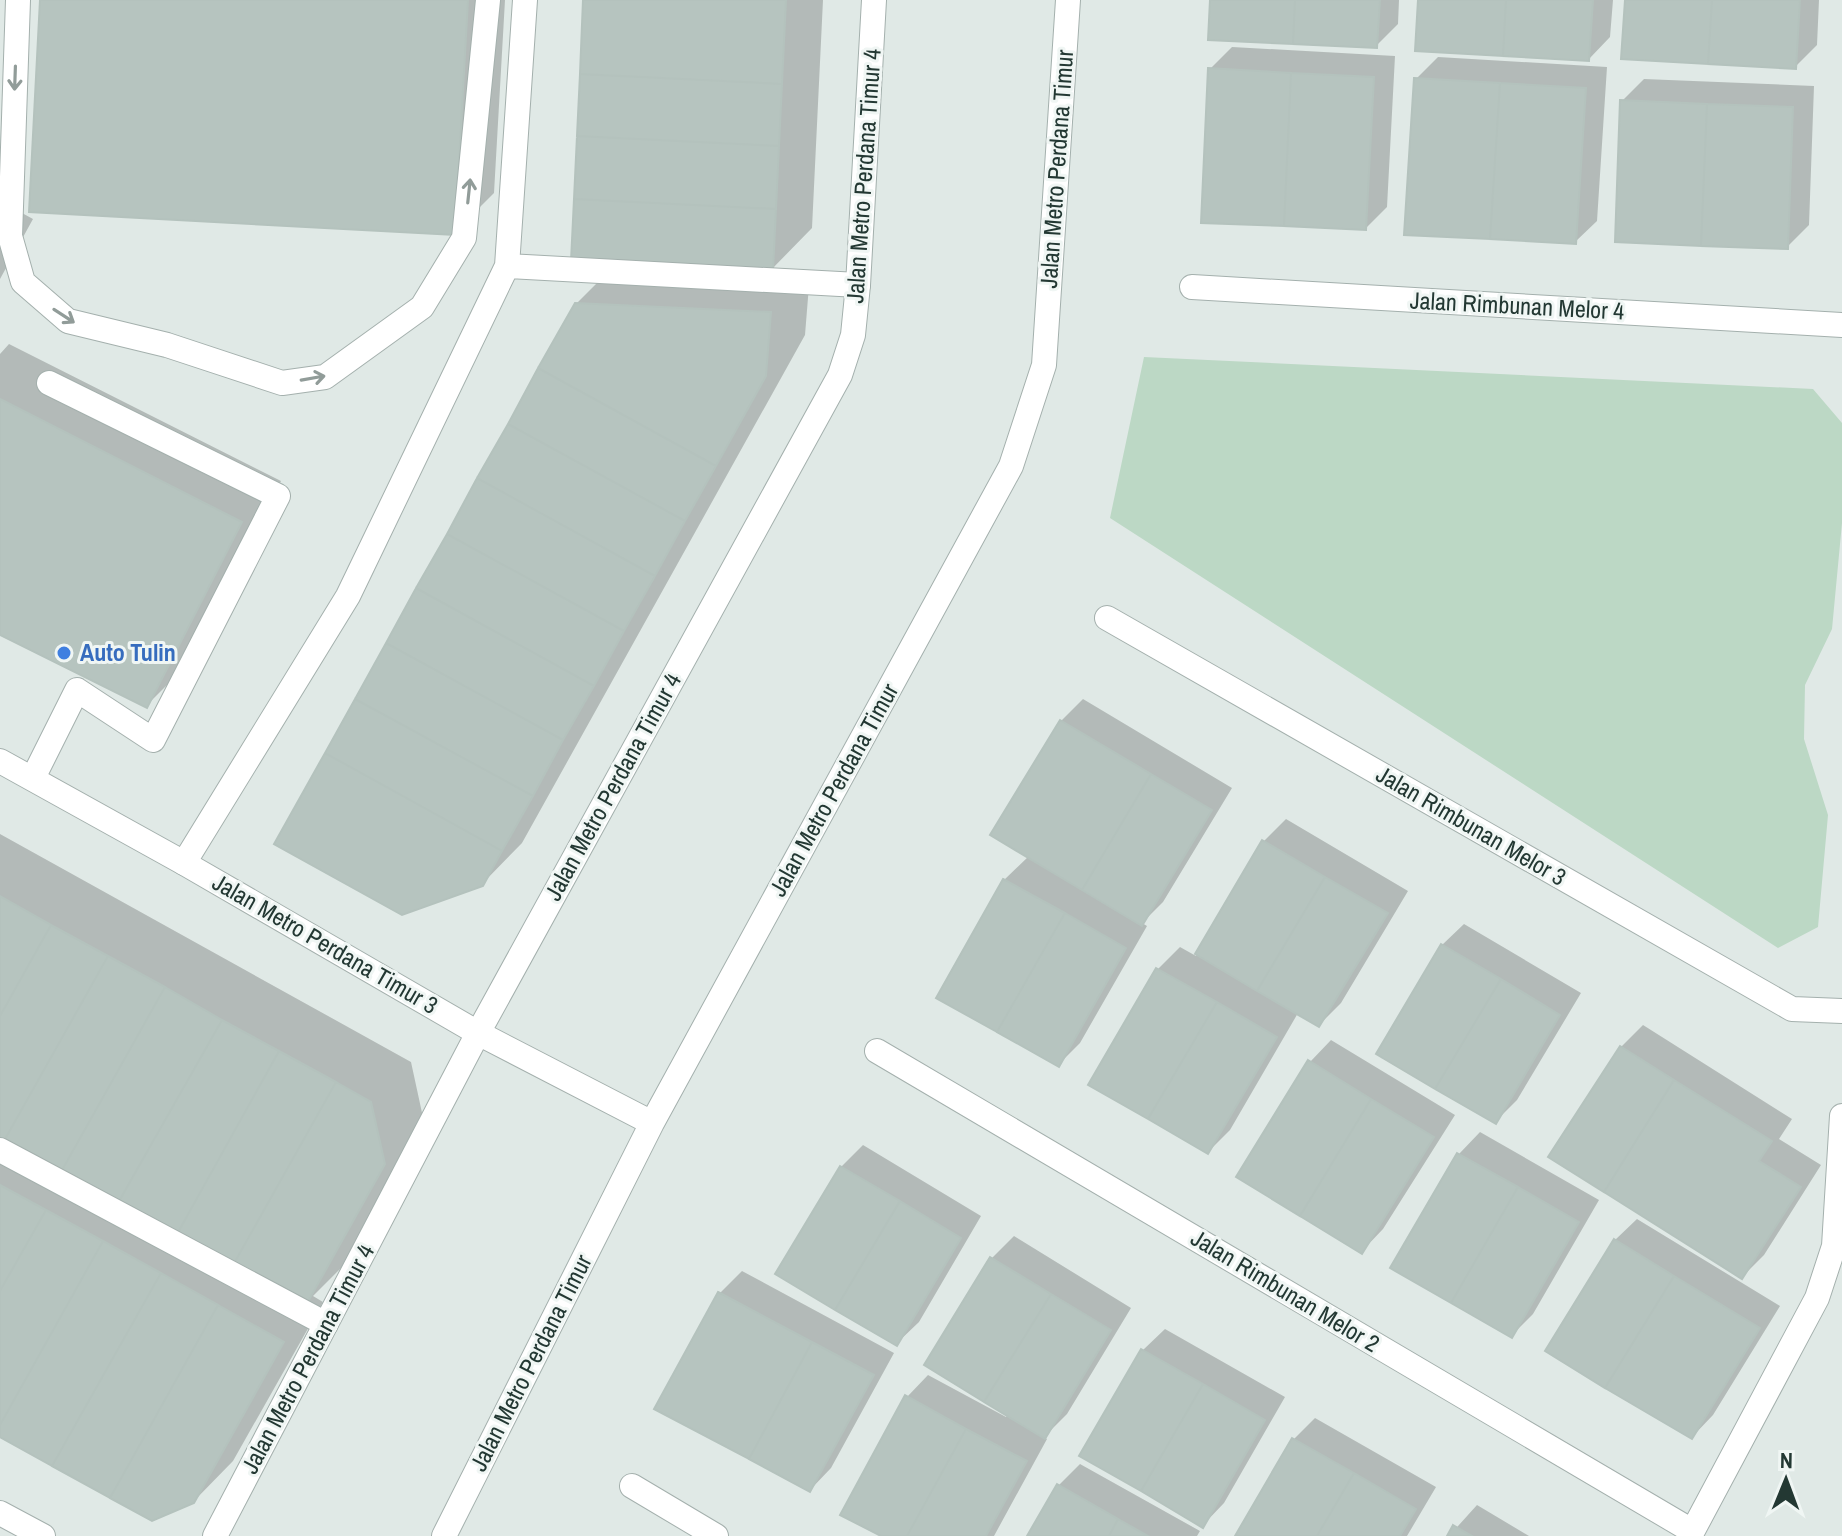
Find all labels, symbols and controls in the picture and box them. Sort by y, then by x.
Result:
street label: Jalan Metro Perdana Timur 4 [838,47,888,304]
street label: Jalan Metro Perdana Timur [1032,48,1080,289]
one-way arrow [8,64,23,91]
one-way arrow [462,178,477,205]
street label: Jalan Rimbunan Melor 4 [1409,283,1625,327]
one-way arrow [53,307,75,324]
one-way arrow [299,370,325,385]
place label: Auto Tulin [80,636,176,668]
marker: Auto Tulin [55,644,73,662]
street label: Jalan Metro Perdana Timur 4 [536,667,688,906]
street label: Jalan Metro Perdana Timur [761,677,905,902]
street label: Jalan Rimbunan Melor 3 [1371,758,1572,893]
street label: Jalan Metro Perdana Timur 3 [207,865,444,1021]
street label: Jalan Rimbunan Melor 2 [1185,1221,1386,1359]
street label: Jalan Metro Perdana Timur 4 [233,1238,381,1479]
street label: Jalan Metro Perdana Timur [462,1249,599,1476]
north arrow [1746,1440,1826,1520]
text: N [1780,1445,1793,1475]

